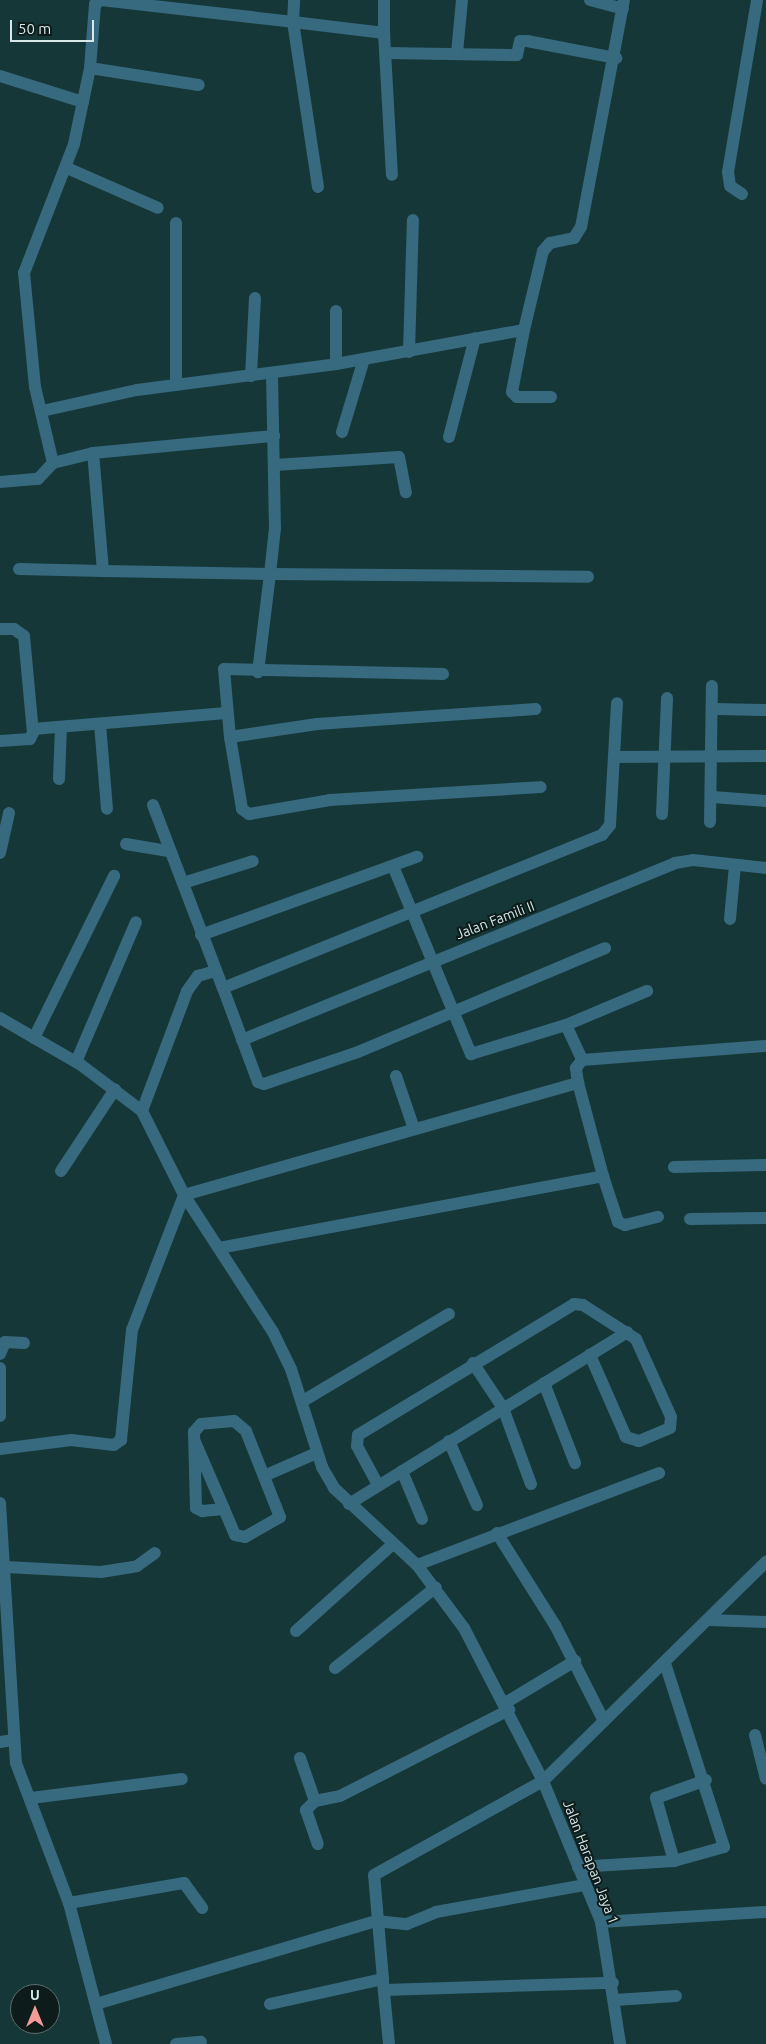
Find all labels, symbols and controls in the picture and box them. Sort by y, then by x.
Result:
scale bar [12,10,96,42]
text: 50 m [18,20,51,37]
street label: Jalan Famili II [453,897,537,943]
street label: Jalan Harapan Jaya 1 [560,1798,622,1926]
north arrow [10,1984,60,2034]
text: U [30,1987,40,2003]

